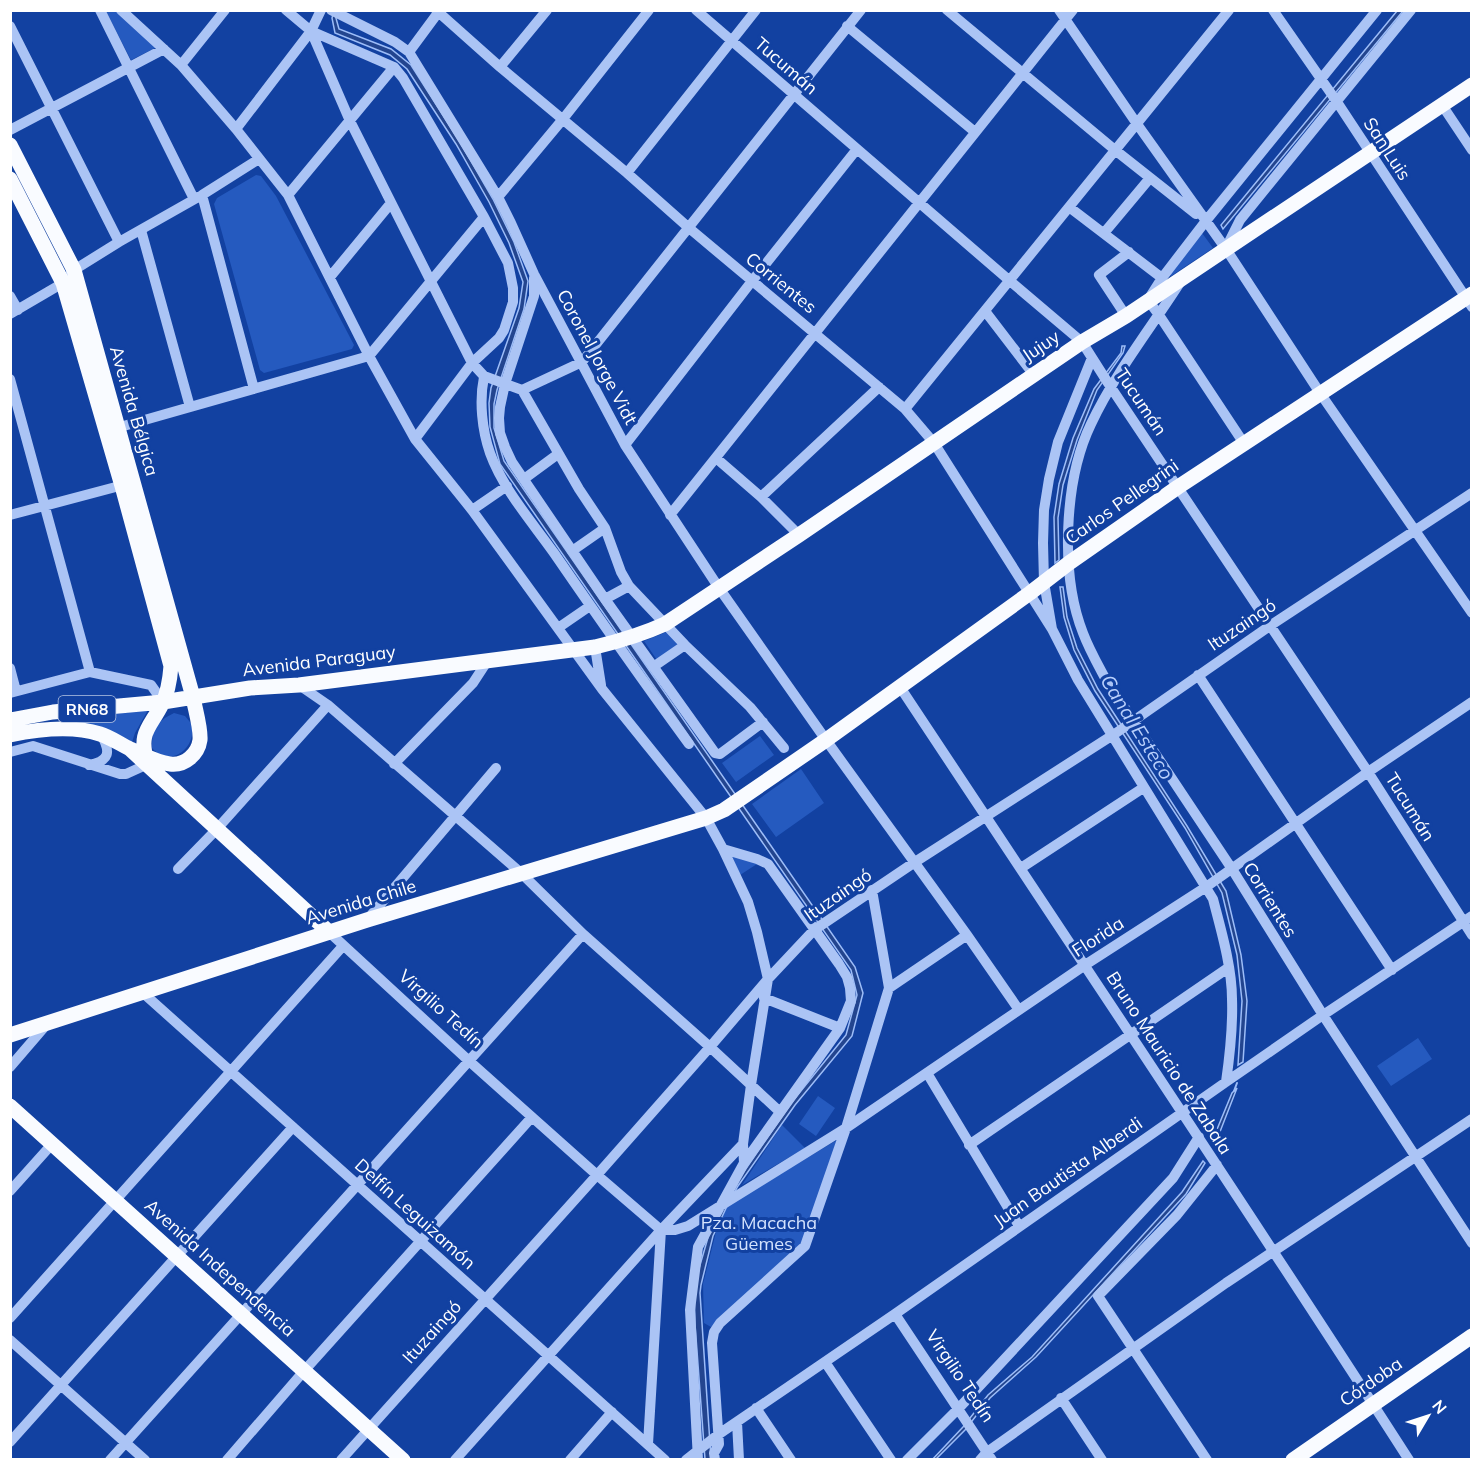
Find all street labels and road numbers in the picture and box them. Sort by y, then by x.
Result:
street label: Tucumán [750,32,823,99]
street label: San Luis [1359,113,1416,185]
street label: Corrientes [741,247,821,318]
street label: Coronel Jorge Vidt [552,285,643,428]
street label: Jujuy [1017,324,1064,366]
street label: Avenida Bélgica [105,343,164,479]
street label: Tucumán [1111,364,1172,440]
street label: Carlos Pellegrini [1060,454,1183,549]
street label: Ituzaingó [1203,593,1280,656]
street label: Avenida Paraguay [241,640,397,681]
road number: RN68 [58,696,116,722]
street label: Tucumán [1380,768,1440,845]
street label: Corrientes [1238,858,1303,942]
street label: Ituzaingó [799,863,876,926]
street label: Avenida Chile [303,874,419,929]
street label: Florida [1068,911,1128,962]
street label: Virgilio Tedín [394,964,489,1053]
street label: Bruno Mauricio de Zabala [1102,967,1237,1159]
street label: Juan Bautista Alberdi [989,1112,1147,1232]
street label: Delfín Leguizamón [350,1153,481,1274]
street label: Avenida Independencia [140,1194,301,1341]
street label: Ituzaingó [397,1295,466,1368]
street label: Virgilio Tedín [921,1325,1000,1426]
street label: Córdoba [1335,1352,1406,1411]

